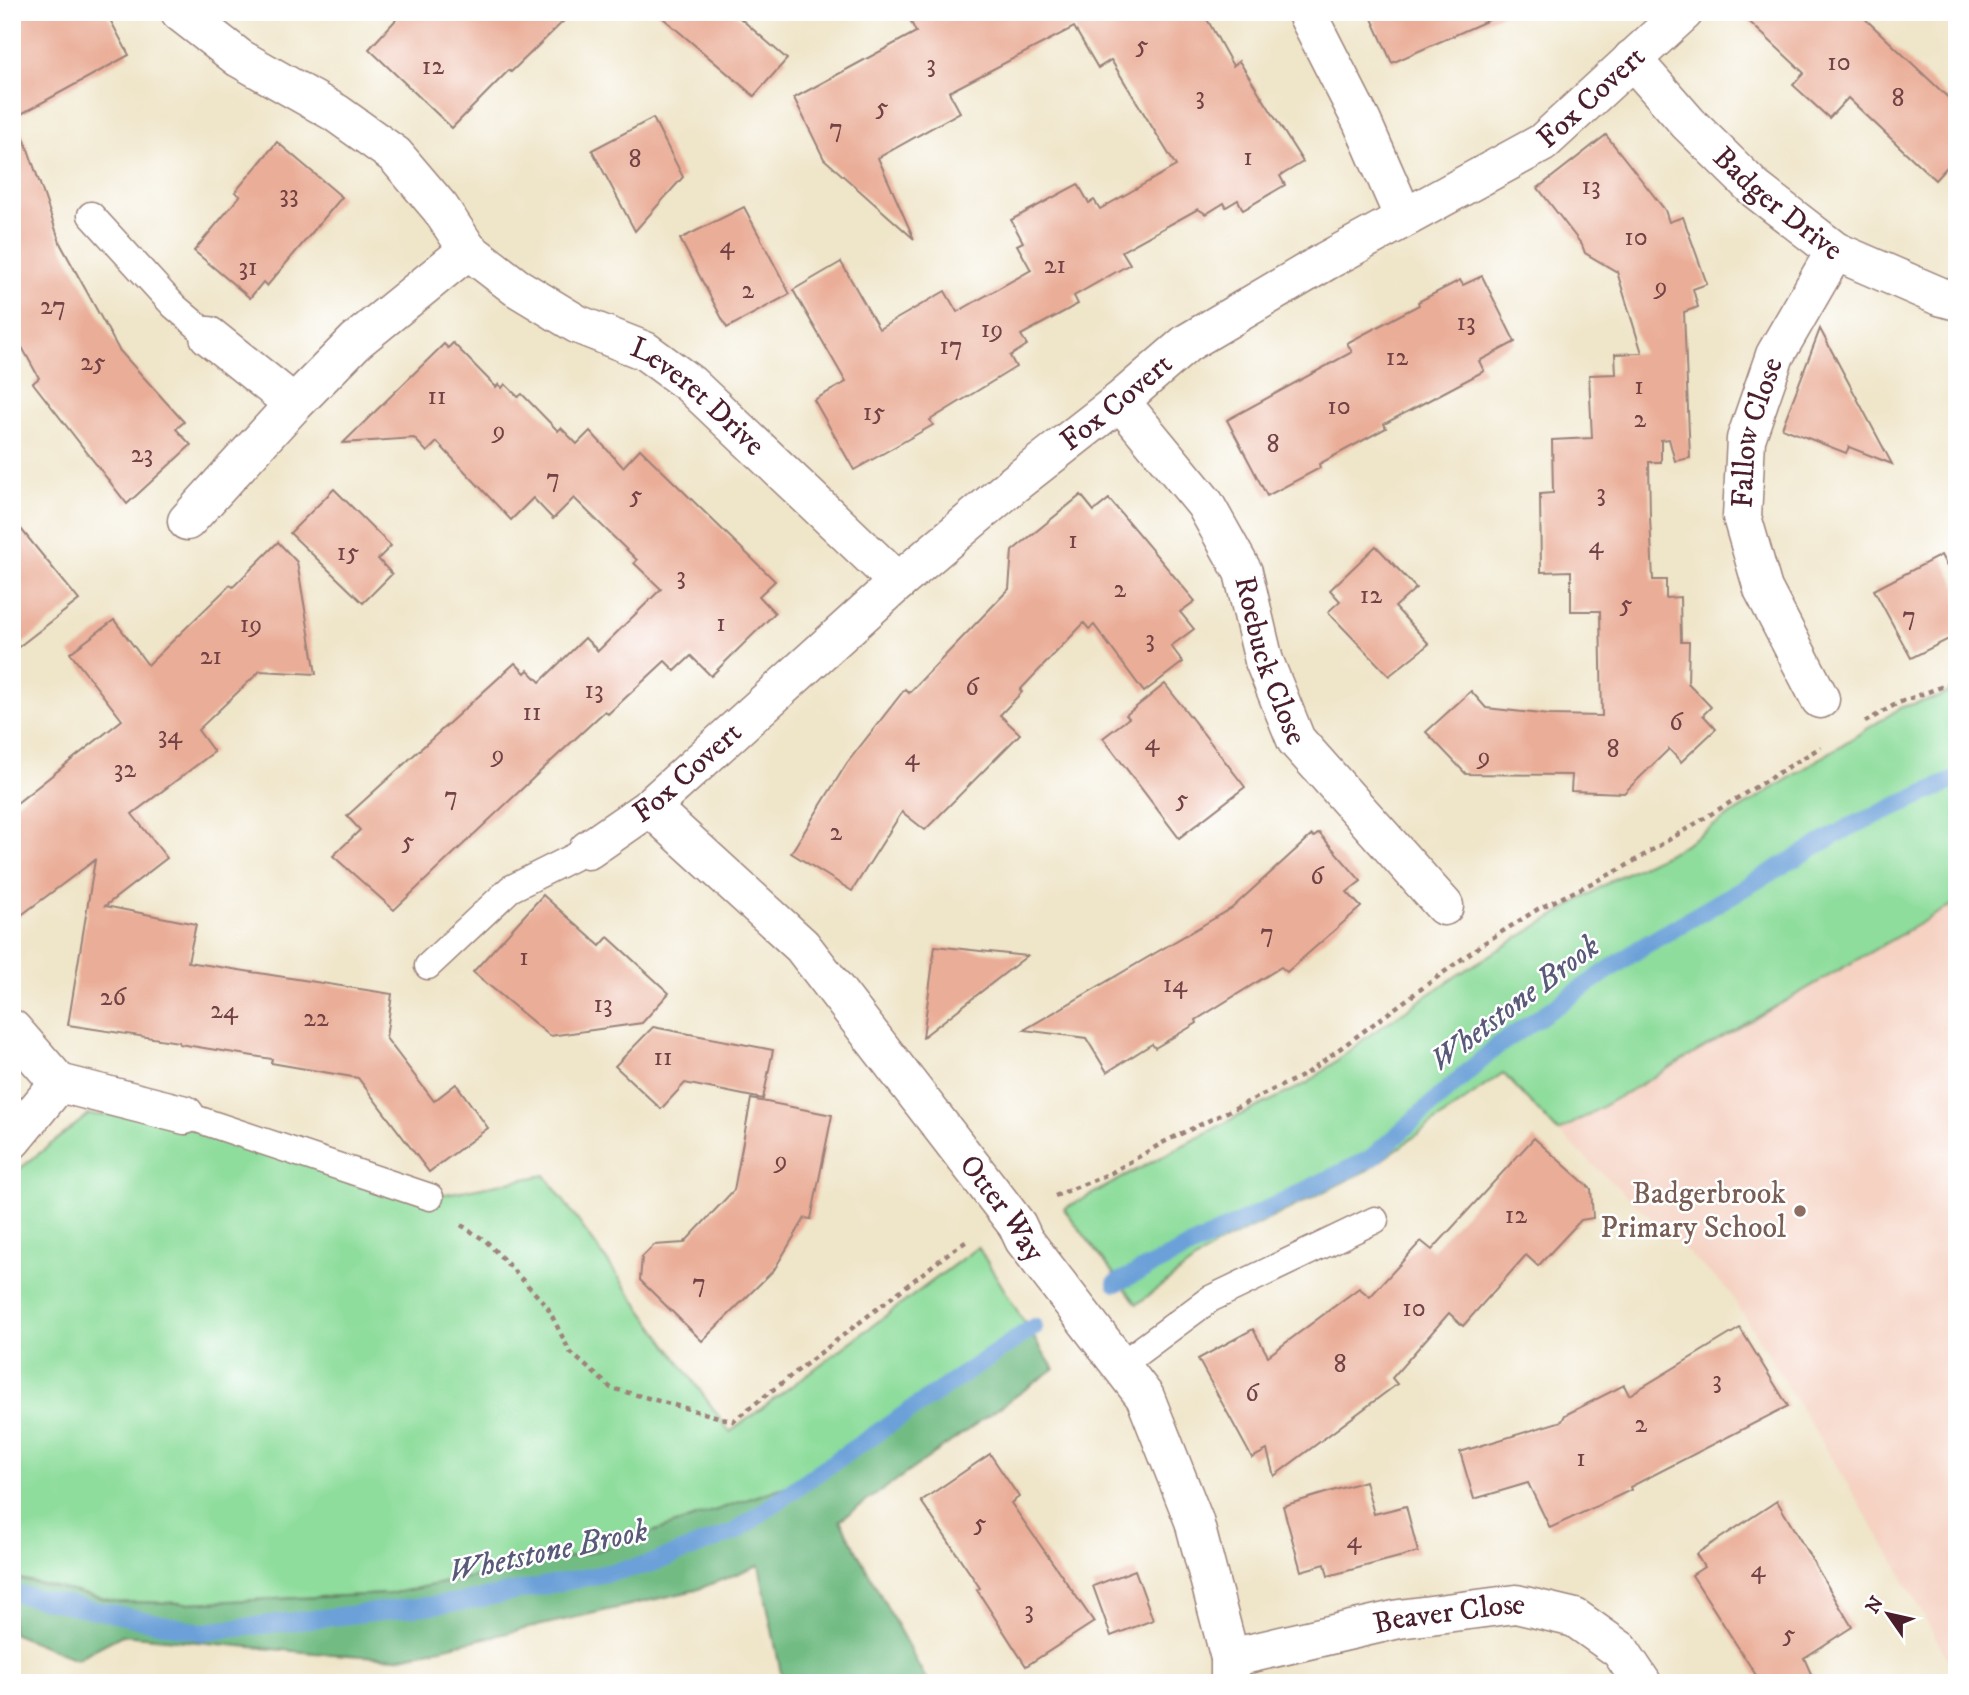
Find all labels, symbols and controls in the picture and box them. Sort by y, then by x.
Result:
house number: 5 [1136,29,1149,62]
street label: Fox Covert [1529,38,1653,157]
house number: 10 [1827,46,1851,79]
house number: 3 [926,48,936,81]
house number: 12 [422,50,444,83]
house number: 3 [1195,80,1205,113]
house number: 8 [1891,82,1905,115]
house number: 5 [876,91,889,124]
house number: 7 [829,112,843,145]
street label: Badger Drive [1705,139,1850,269]
house number: 1 [1243,141,1253,174]
house number: 8 [628,143,642,176]
house number: 13 [1581,170,1601,203]
house number: 33 [279,178,299,211]
house number: 10 [1624,221,1648,254]
house number: 4 [720,229,736,262]
house number: 21 [1044,249,1066,282]
house number: 31 [238,251,258,284]
house number: 9 [1653,270,1667,303]
house number: 2 [742,274,755,307]
house number: 27 [40,290,66,323]
house number: 13 [1456,306,1476,339]
house number: 19 [981,313,1003,346]
street label: Leveret Drive [625,329,773,464]
house number: 17 [939,330,963,363]
house number: 12 [1386,341,1408,374]
house number: 25 [80,346,106,379]
street label: Fox Covert [1053,346,1180,459]
street label: Fallow Close [1724,352,1791,509]
house number: 1 [1634,370,1644,403]
house number: 11 [427,380,447,413]
house number: 10 [1327,390,1351,423]
house number: 15 [863,396,885,429]
house number: 2 [1634,403,1647,436]
house number: 9 [491,414,505,447]
house number: 8 [1266,428,1280,461]
house number: 23 [131,438,153,471]
house number: 7 [546,462,560,495]
house number: 3 [1596,477,1606,510]
house number: 5 [630,479,643,512]
house number: 1 [1068,524,1078,557]
house number: 4 [1589,529,1605,562]
house number: 15 [337,536,359,569]
house number: 3 [676,560,686,593]
street label: Roebuck Close [1226,572,1315,750]
house number: 2 [1114,573,1127,606]
house number: 12 [1360,579,1382,612]
house number: 5 [1620,588,1633,621]
house number: 7 [1902,600,1916,633]
house number: 1 [716,607,726,640]
house number: 19 [240,608,262,641]
house number: 3 [1145,623,1155,656]
house number: 21 [200,640,222,673]
house number: 6 [965,671,980,704]
house number: 13 [584,674,604,707]
house number: 11 [522,696,542,729]
house number: 6 [1669,706,1684,739]
street label: Fox Covert [626,714,750,832]
house number: 34 [158,719,183,752]
house number: 4 [1145,726,1161,759]
house number: 8 [1606,733,1620,766]
house number: 9 [490,738,504,771]
house number: 9 [1476,740,1490,773]
house number: 4 [905,741,921,774]
house number: 32 [114,753,136,786]
house number: 7 [444,780,458,813]
house number: 5 [1176,783,1189,816]
house number: 2 [830,816,843,849]
house number: 5 [402,825,415,858]
house number: 6 [1310,860,1325,893]
house number: 7 [1260,917,1274,950]
water label: Whetstone Brook [1422,927,1608,1081]
house number: 1 [519,941,529,974]
house number: 14 [1163,968,1188,1001]
house number: 26 [100,981,128,1014]
house number: 13 [593,988,613,1021]
house number: 24 [210,994,239,1027]
house number: 22 [303,1002,329,1035]
house number: 11 [653,1041,673,1074]
house number: 9 [773,1144,787,1177]
street label: Otter Way [951,1147,1053,1270]
place label: Badgerbrook Primary School [1600,1176,1786,1247]
house number: 12 [1505,1199,1527,1232]
marker: Badgerbrook Primary School [1792,1203,1808,1219]
house number: 7 [692,1267,706,1300]
house number: 10 [1402,1292,1426,1325]
house number: 8 [1333,1348,1347,1381]
house number: 3 [1712,1364,1722,1397]
house number: 6 [1245,1377,1260,1410]
house number: 2 [1635,1408,1648,1441]
house number: 1 [1576,1442,1586,1475]
house number: 5 [974,1507,987,1540]
water label: Whetstone Brook [445,1511,652,1593]
house number: 4 [1347,1524,1363,1557]
house number: 4 [1751,1553,1767,1586]
north arrow [1854,1580,1924,1650]
street label: Beaver Close [1369,1585,1529,1643]
text: N [1861,1592,1889,1618]
house number: 3 [1024,1594,1034,1627]
house number: 5 [1783,1618,1796,1651]

